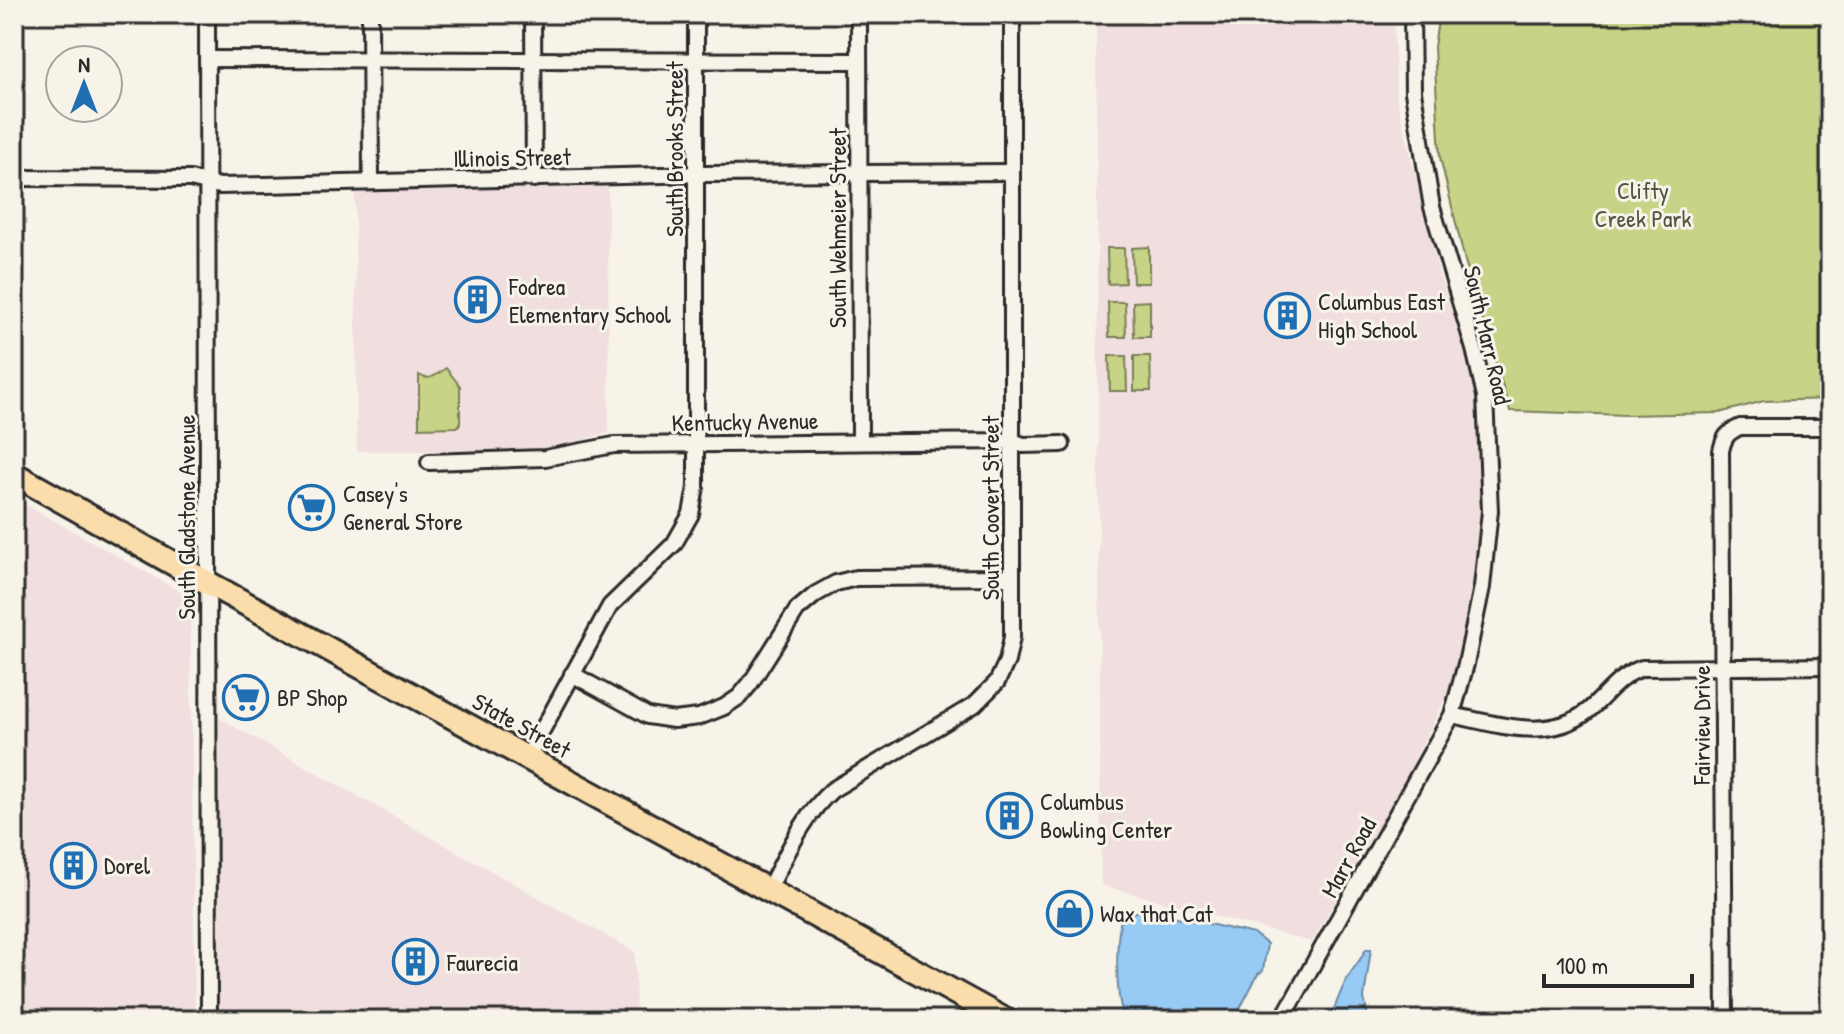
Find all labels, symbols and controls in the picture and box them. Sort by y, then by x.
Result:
north arrow [44,44,124,124]
text: N [78,49,90,79]
street label: South Brooks Street [658,61,690,237]
street label: South Wehmeier Street [821,127,853,328]
street label: Illinois Street [453,140,572,174]
park label: Clifty Creek Park [1594,174,1692,234]
street label: South Marr Road [1457,263,1519,407]
place label: Fodrea Elementary School [508,270,672,330]
building icon: Fodrea Elementary School [454,276,502,324]
place label: Columbus East High School [1318,285,1446,345]
building icon: Columbus East High School [1263,291,1311,339]
street label: Kentucky Avenue [671,404,819,438]
street label: South Gladstone Avenue [170,414,202,619]
street label: South Coovert Street [974,415,1006,600]
place label: Casey's General Store [343,477,463,537]
supermarket icon: Casey's General Store [288,483,336,531]
street label: Fairview Drive [1685,665,1717,786]
supermarket icon: BP Shop [222,673,270,721]
place label: BP Shop [277,681,347,713]
street label: State Street [467,685,578,766]
place label: Columbus Bowling Center [1040,785,1172,845]
building icon: Columbus Bowling Center [985,791,1033,839]
street label: Marr Road [1313,811,1383,903]
building icon: Dorel [49,841,97,889]
place label: Dorel [104,849,151,881]
shop icon: Wax that Cat [1045,889,1093,937]
place label: Wax that Cat [1100,897,1214,929]
building icon: Faurecia [392,938,440,986]
scale bar [1544,938,1692,988]
place label: Faurecia [446,946,518,978]
text: 100 m [1556,949,1608,981]

